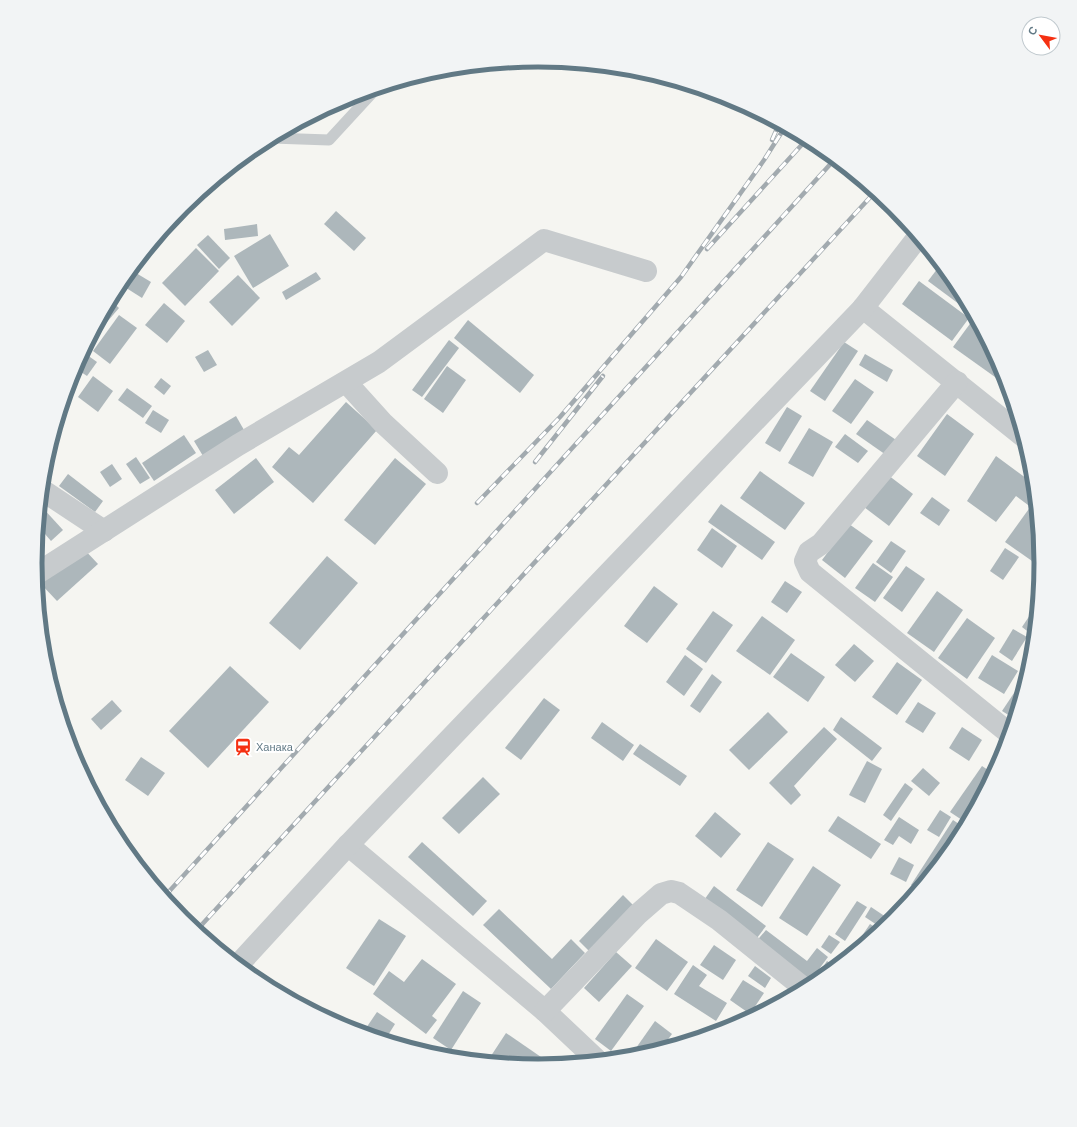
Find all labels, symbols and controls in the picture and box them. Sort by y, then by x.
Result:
north arrow [1021,16,1061,56]
text: С [1025,24,1040,37]
station icon: Ханака [233,737,253,757]
place label: Ханака [256,741,294,753]

